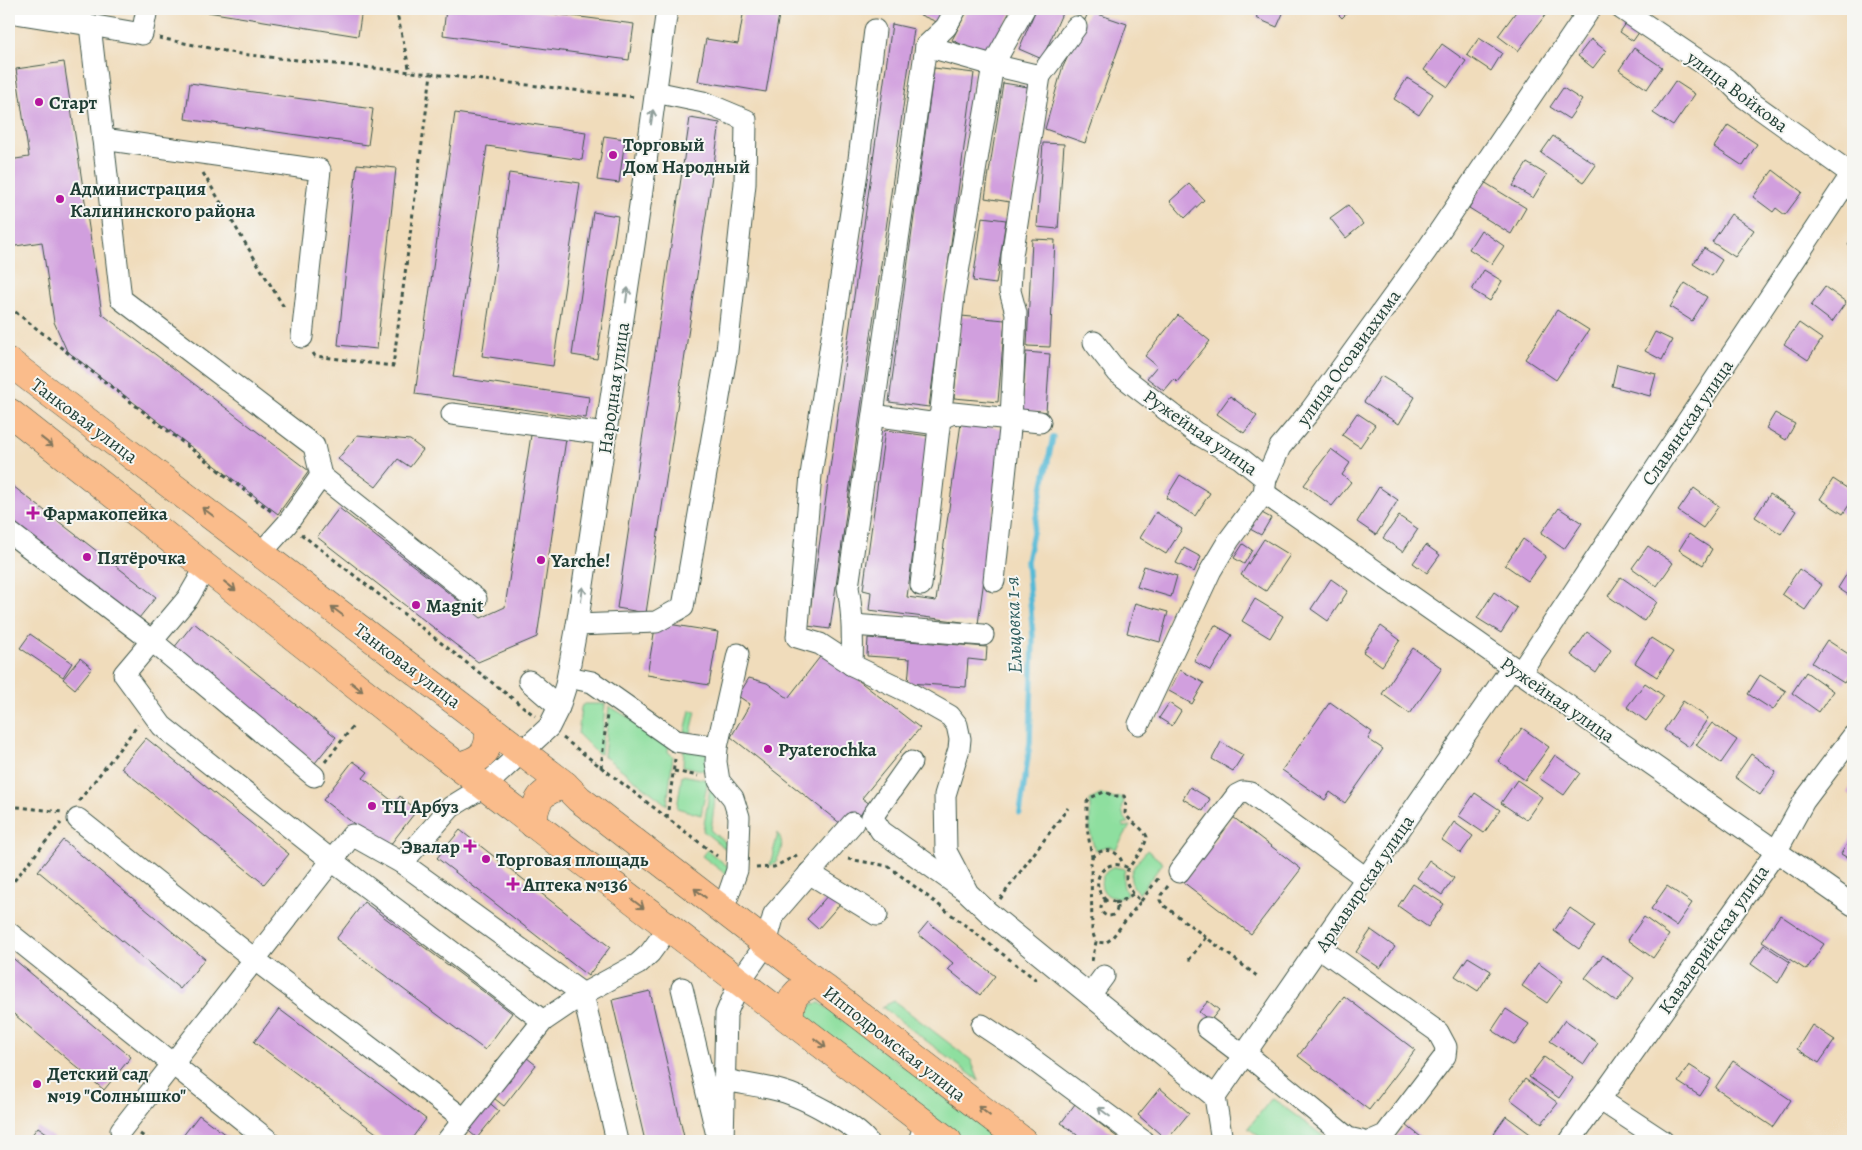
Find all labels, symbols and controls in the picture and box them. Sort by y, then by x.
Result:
street label: улица Войкова [1680,44,1794,139]
place label: Старт [49,90,98,116]
marker: Старт [33,96,45,108]
one-way arrow [647,109,657,125]
place label: Торговый Дом Народный [623,132,750,180]
marker: Торговый Дом Народный [607,149,619,161]
place label: Администрация Калининского района [69,176,256,224]
marker: Администрация Калининского района [54,193,66,205]
street label: улица Осоавиахима [1290,284,1407,432]
one-way arrow [622,288,632,304]
street label: Народная улица [592,320,636,456]
street label: Славянская улица [1636,354,1740,491]
street label: Танковая улица [26,372,143,470]
street label: Ружейная улица [1138,384,1263,482]
one-way arrow [40,437,53,448]
place label: Фармакопейка [43,501,169,527]
marker: Фармакопейка [27,507,39,519]
one-way arrow [202,507,215,518]
place label: Пятёрочка [97,545,187,571]
place label: Yarche! [550,548,610,574]
marker: Пятёрочка [81,551,93,563]
marker: Yarche! [535,554,547,566]
water label: Ельцовка 1-я [998,576,1029,674]
one-way arrow [223,581,236,592]
one-way arrow [577,587,587,603]
place label: Magnit [426,593,484,619]
marker: Magnit [410,599,422,611]
one-way arrow [330,606,344,616]
street label: Танковая улица [349,617,466,715]
street label: Ружейная улица [1495,651,1620,749]
one-way arrow [350,681,363,692]
place label: Pyaterochka [778,737,878,763]
marker: Pyaterochka [762,743,774,755]
place label: ТЦ Арбуз [382,794,459,820]
marker: ТЦ Арбуз [366,800,378,812]
street label: Армавирская улица [1309,810,1421,958]
place label: Эвалар [401,834,460,860]
marker: Эвалар [464,840,476,852]
place label: Торговая площадь [496,847,649,873]
marker: Торговая площадь [480,853,492,865]
street label: Кавалерийская улица [1652,860,1775,1019]
place label: Аптека №136 [522,872,628,898]
marker: Аптека №136 [507,878,519,890]
one-way arrow [693,888,707,898]
one-way arrow [631,898,644,909]
street label: Ипподромская улица [817,980,971,1108]
one-way arrow [813,1038,827,1048]
place label: Детский сад №19 "Солнышко" [47,1061,186,1109]
marker: Детский сад №19 "Солнышко" [31,1078,43,1090]
one-way arrow [978,1106,991,1117]
one-way arrow [1097,1107,1111,1117]

